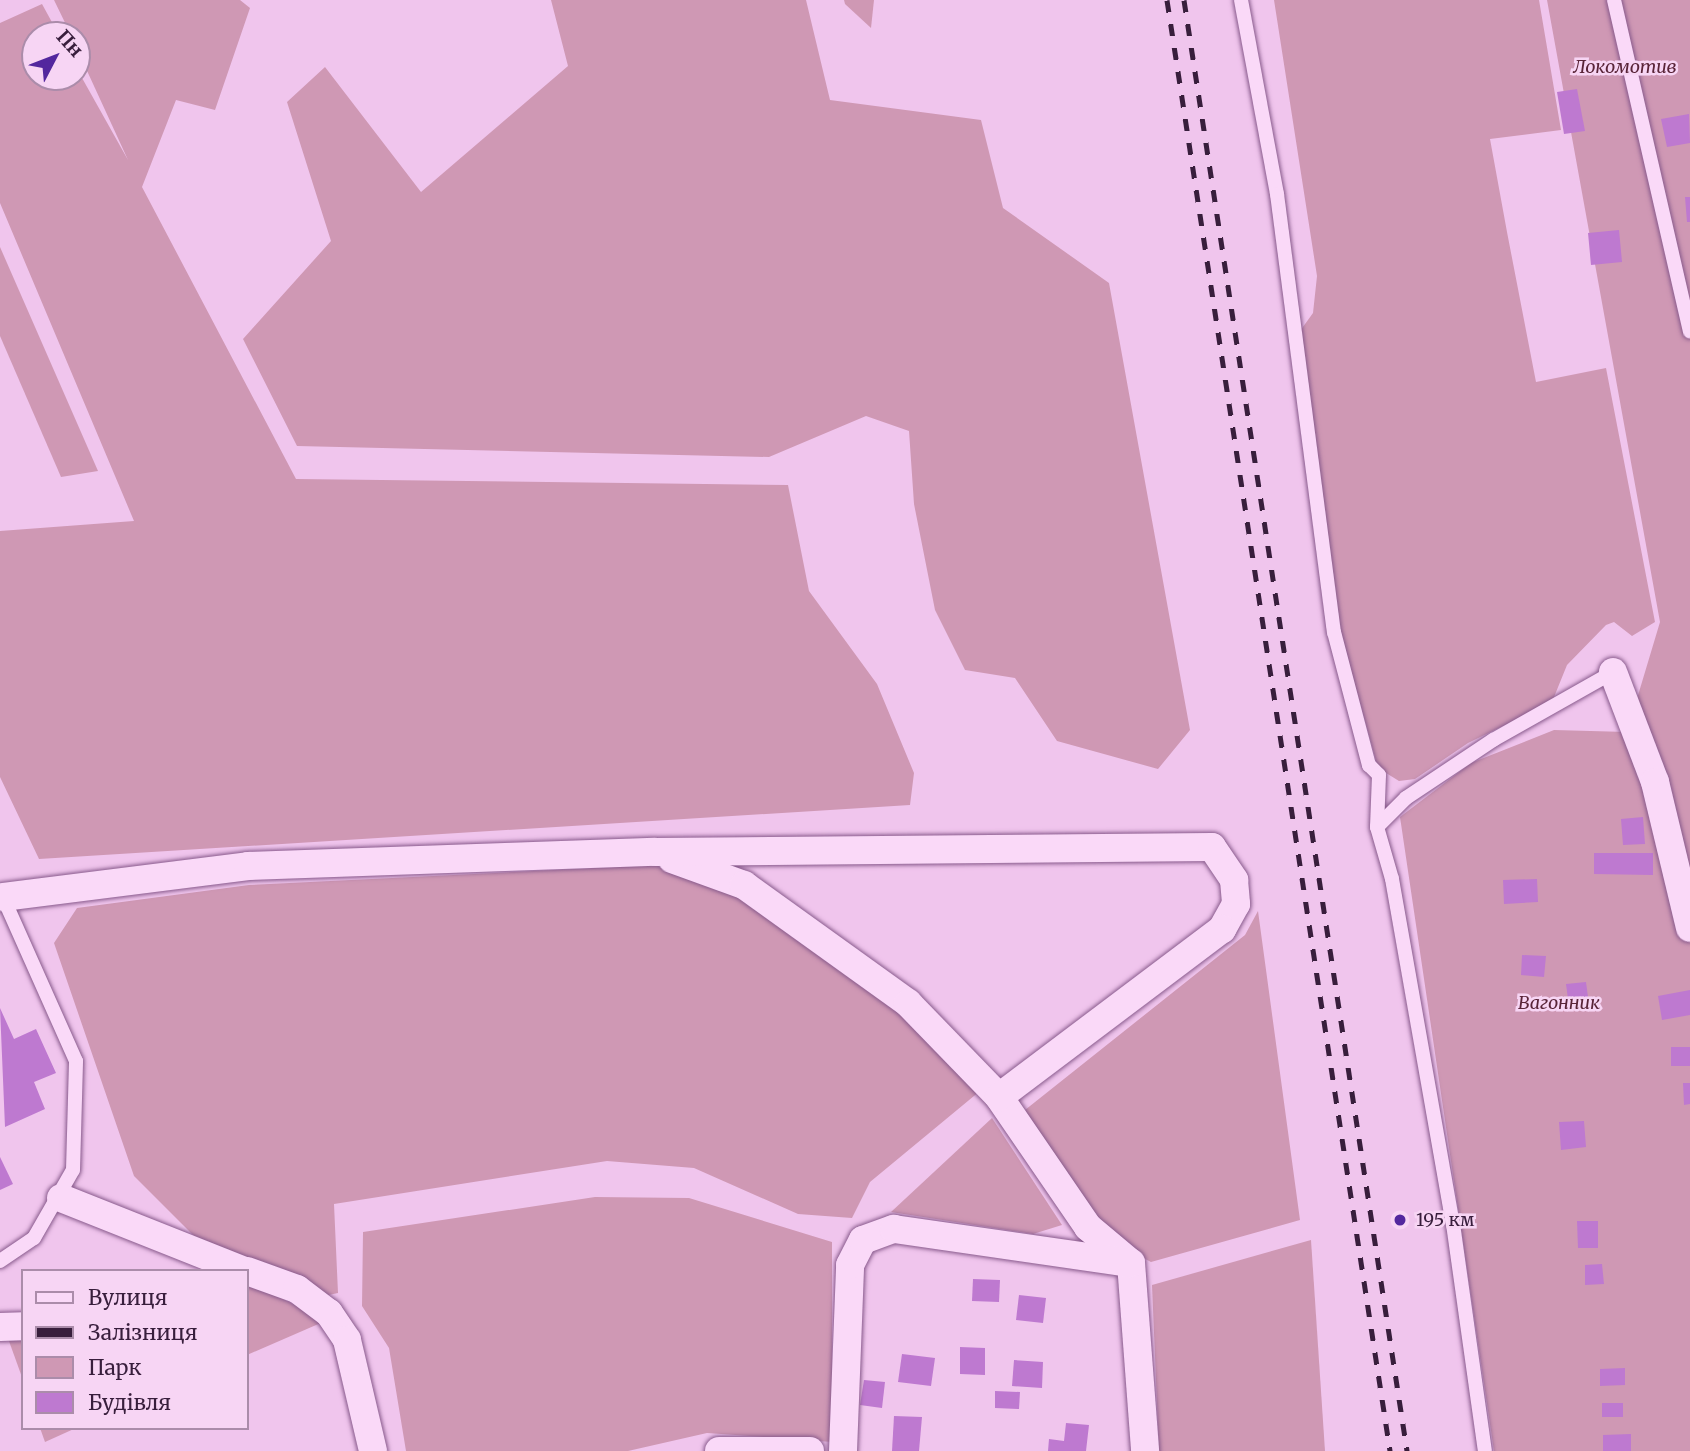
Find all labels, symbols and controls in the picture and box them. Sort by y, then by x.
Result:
north arrow [21,21,91,91]
text: Пн [52,25,89,62]
park label: Локомотив [1573,56,1677,78]
park label: Вагонник [1518,992,1600,1014]
place label: 195 км [1416,1209,1475,1231]
marker: 195 км [1390,1210,1410,1230]
legend [21,1269,248,1430]
text: Вулиця [88,1284,168,1311]
text: Залізниця [88,1319,198,1346]
text: Парк [88,1354,142,1381]
text: Будівля [88,1389,171,1416]

